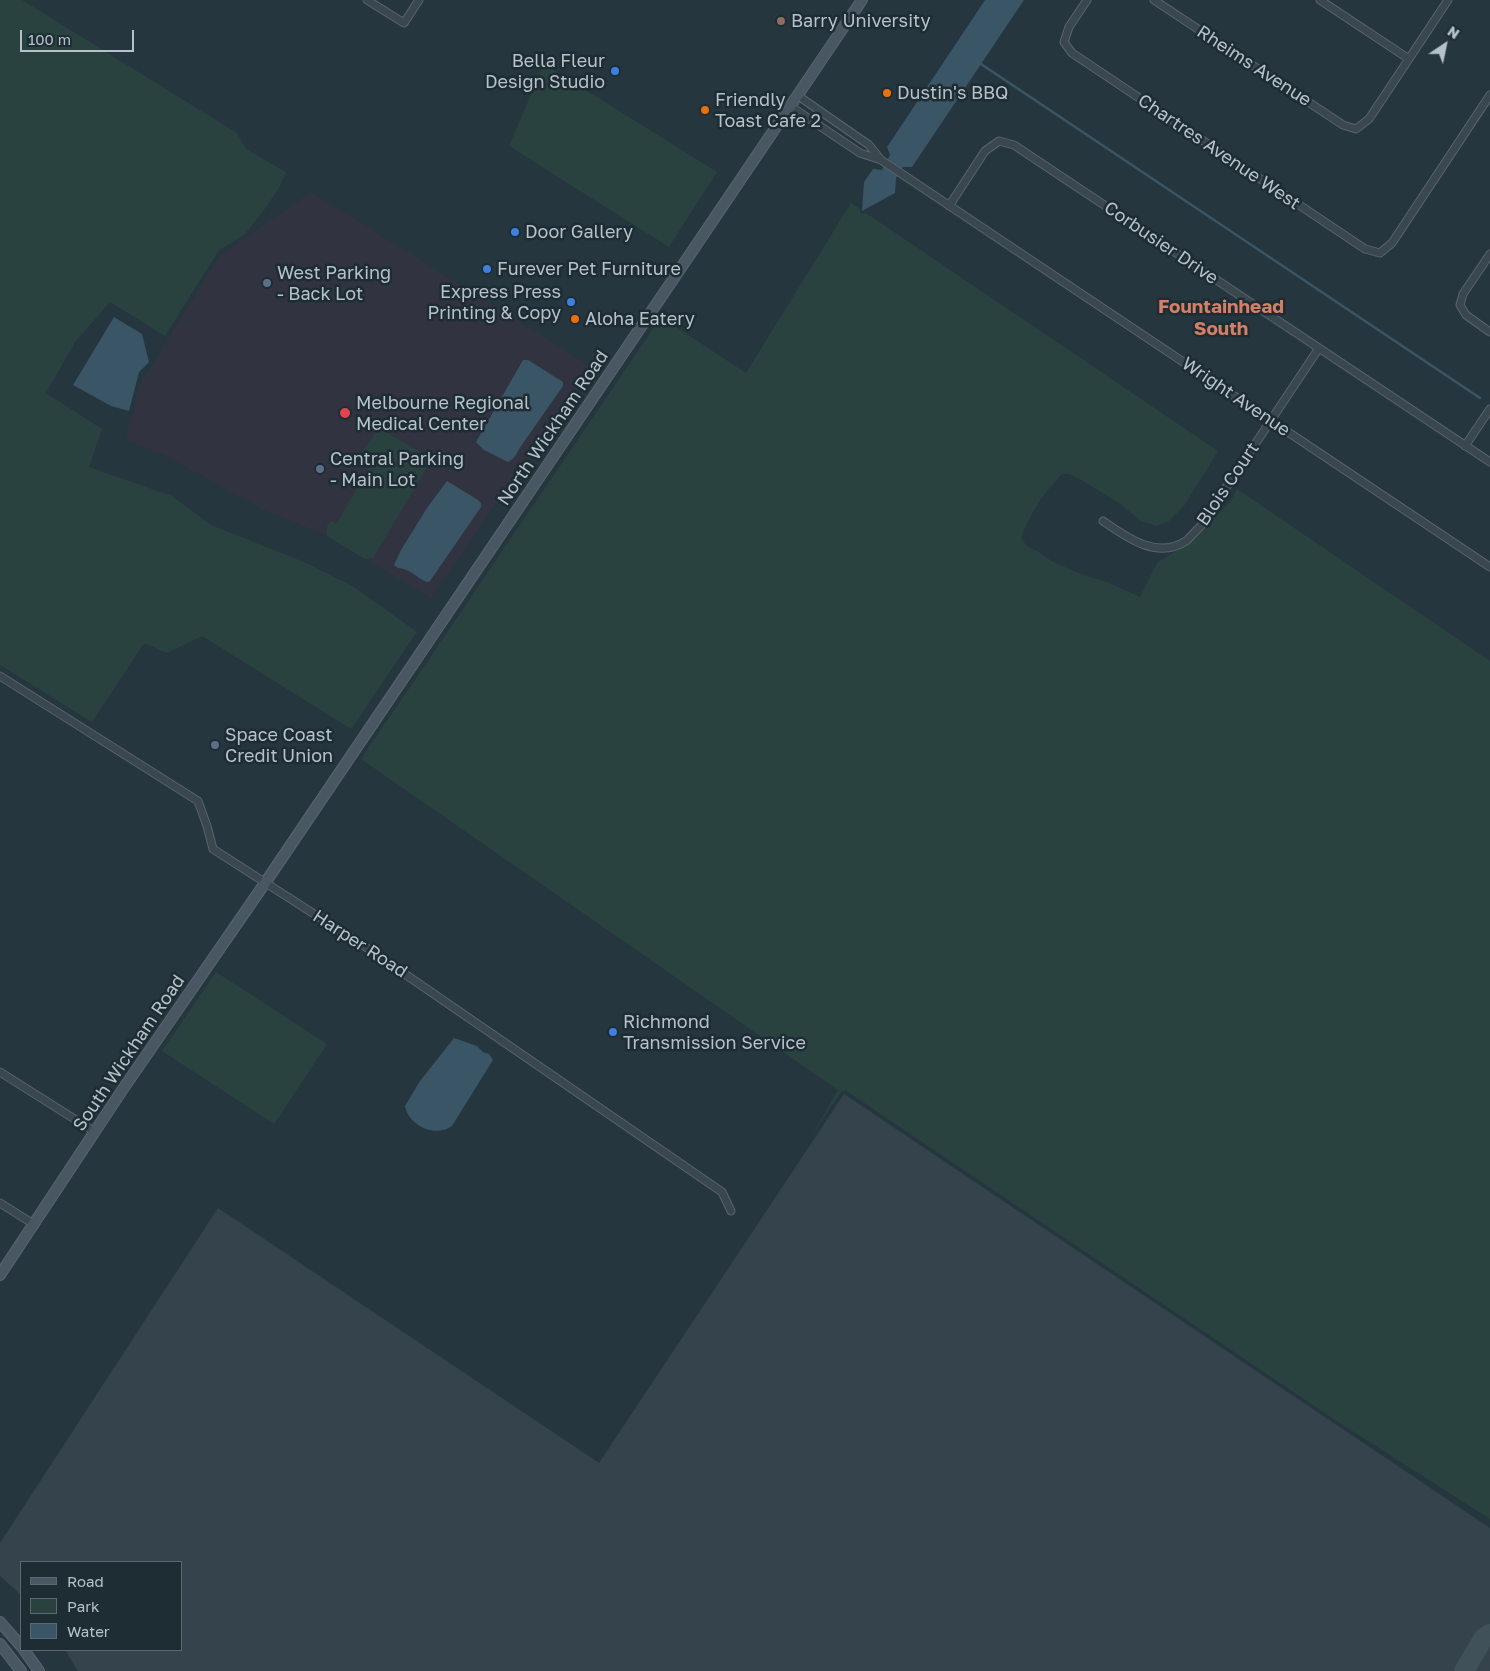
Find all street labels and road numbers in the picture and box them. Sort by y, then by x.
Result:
street label: Rheims Avenue [1193,21,1315,111]
street label: Chartres Avenue West [1134,90,1304,214]
street label: Corbusier Drive [1100,197,1222,289]
street label: North Wickham Road [493,346,613,510]
street label: Wright Avenue [1178,353,1294,441]
street label: Blois Court [1192,438,1264,530]
street label: Harper Road [309,906,411,982]
street label: South Wickham Road [69,971,189,1135]

